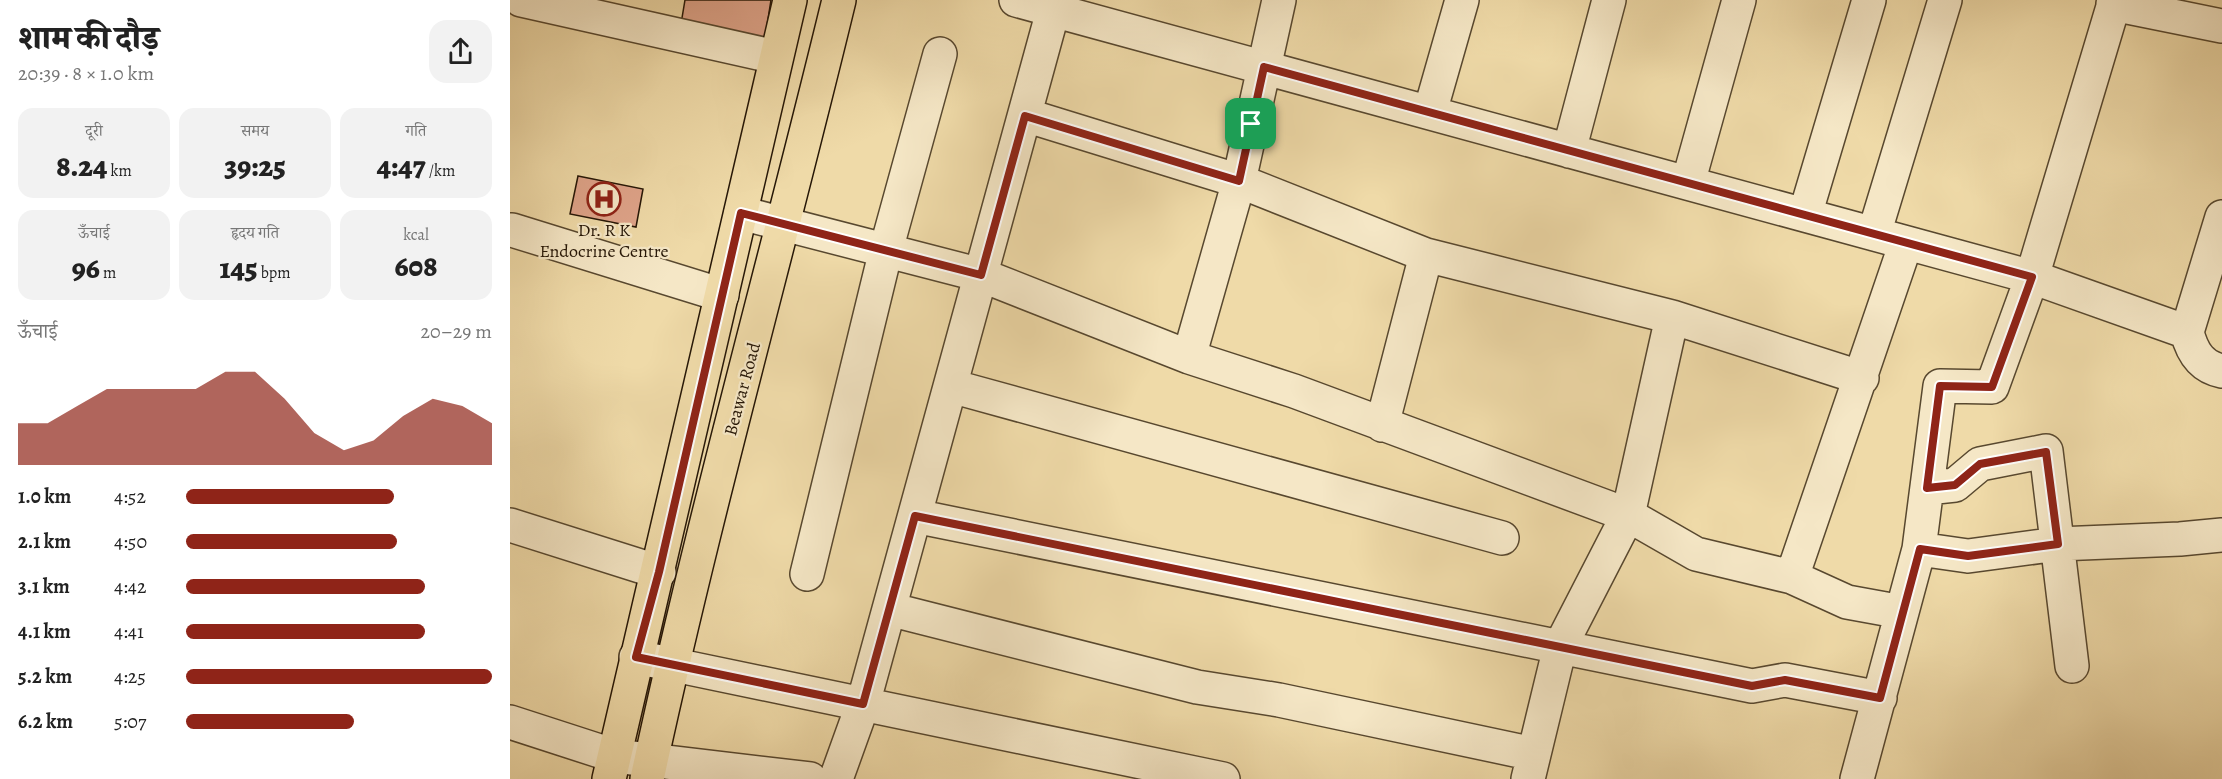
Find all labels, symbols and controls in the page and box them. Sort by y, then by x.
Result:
text: शाम की दौड़ [18,15,159,60]
button: share [429,20,492,83]
text: 20:39 · 8 × 1.0 km [18,60,154,87]
pin [1225,98,1276,149]
icon: arrive [1234,107,1267,140]
text: दूरी [85,120,103,142]
text: समय [241,120,269,142]
text: गति [406,120,426,142]
text: 8.24 [56,146,107,186]
text: 39:25 [224,146,286,186]
text: 4:47 [377,146,426,186]
text: km [107,160,132,182]
text: /km [426,160,455,182]
hospital icon: Dr. R K Endocrine Centre [586,181,622,217]
place label: Dr. R K Endocrine Centre [539,218,669,263]
text: ऊँचाई [78,222,110,244]
text: हृदय गति [231,222,279,244]
text: kcal [403,224,429,246]
text: 608 [394,246,438,286]
text: 96 [72,248,100,288]
text: 145 [219,248,258,288]
text: m [100,262,116,284]
text: bpm [258,262,291,284]
text: ऊँचाई [18,318,57,345]
text: 20–29 m [420,318,492,345]
street label: Beawar Road [718,340,766,438]
text: 1.0 km [18,483,71,510]
text: 4:52 [114,483,146,510]
text: 2.1 km [18,528,71,555]
text: 4:50 [114,528,147,555]
text: 3.1 km [18,573,70,600]
text: 4:42 [114,573,146,600]
text: 4.1 km [18,618,71,645]
text: 4:41 [114,618,144,645]
text: 5.2 km [18,663,72,690]
text: 4:25 [114,663,146,690]
text: 6.2 km [18,708,73,735]
text: 5:07 [114,708,146,735]

